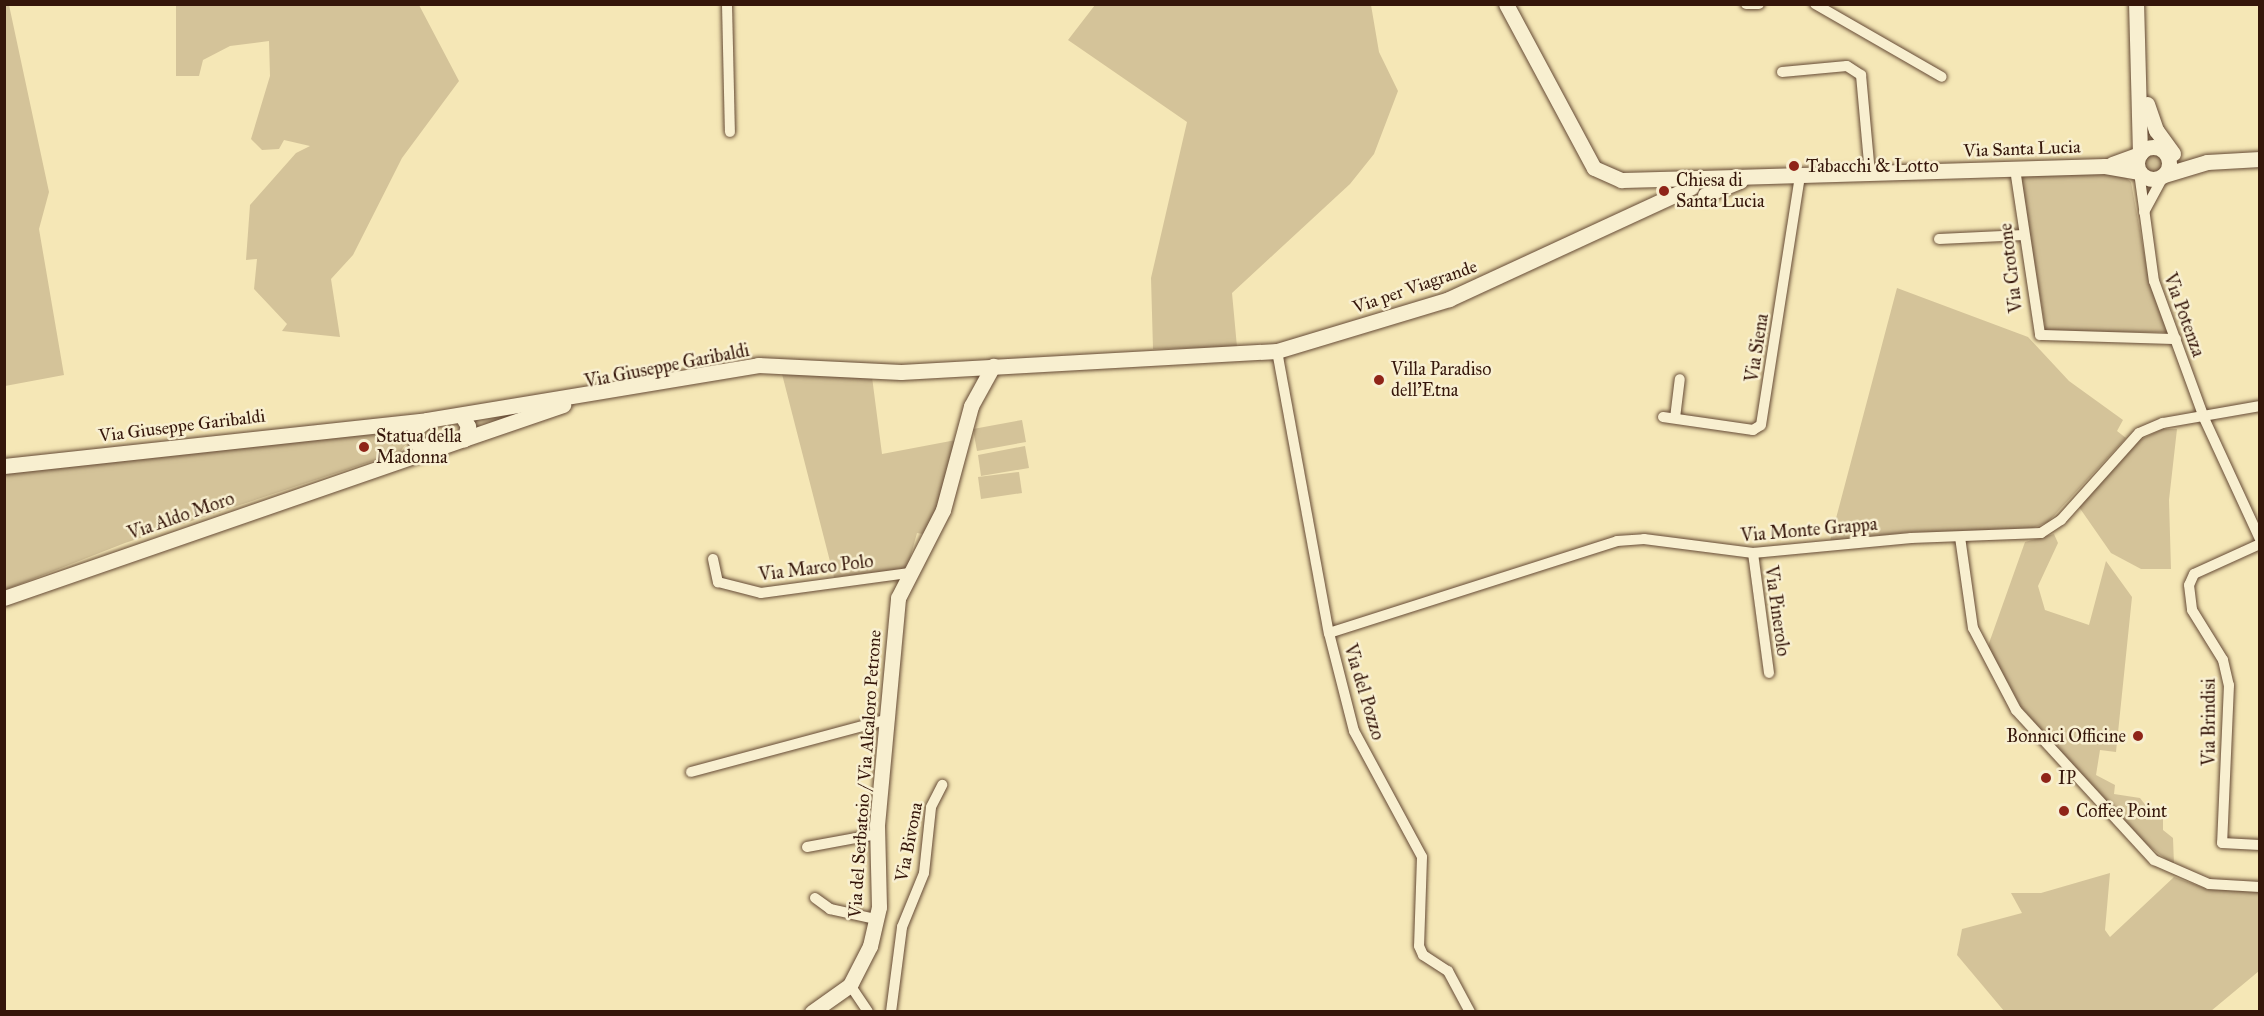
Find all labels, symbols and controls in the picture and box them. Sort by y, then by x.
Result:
street label: Via Santa Lucia [1963,136,2081,162]
place label: Tabacchi & Lotto [1806,155,1939,177]
marker: Tabacchi & Lotto [1787,159,1801,173]
place label: Chiesa di Santa Lucia [1676,170,1764,213]
marker: Chiesa di Santa Lucia [1657,184,1671,198]
street label: Via Crotone [1995,222,2027,314]
street label: Via per Viagrande [1350,256,1480,318]
street label: Via Potenza [2159,270,2209,360]
street label: Via Siena [1741,312,1773,384]
street label: Via Giuseppe Garibaldi [583,339,751,393]
place label: Villa Paradiso dell'Etna [1391,359,1491,401]
marker: Villa Paradiso dell'Etna [1372,373,1386,387]
street label: Via Giuseppe Garibaldi [98,405,266,447]
place label: Statua della Madonna [376,426,462,468]
marker: Statua della Madonna [357,440,371,454]
street label: Via Aldo Moro [125,488,237,544]
street label: Via Monte Grappa [1740,513,1878,547]
street label: Via Marco Polo [757,550,875,586]
street label: Via Pinerolo [1760,564,1794,658]
street label: Via del Serbatoio / Via Alcaloro Petrone [844,629,886,919]
street label: Via del Pozzo [1339,641,1389,743]
street label: Via Brindisi [2198,678,2220,766]
place label: Bonnici Officine [2006,725,2126,747]
marker: Bonnici Officine [2131,729,2145,743]
place label: IP [2058,767,2076,789]
marker: IP [2039,771,2053,785]
street label: Via Bivona [891,800,927,884]
place label: Coffee Point [2076,800,2167,822]
marker: Coffee Point [2057,804,2071,818]

